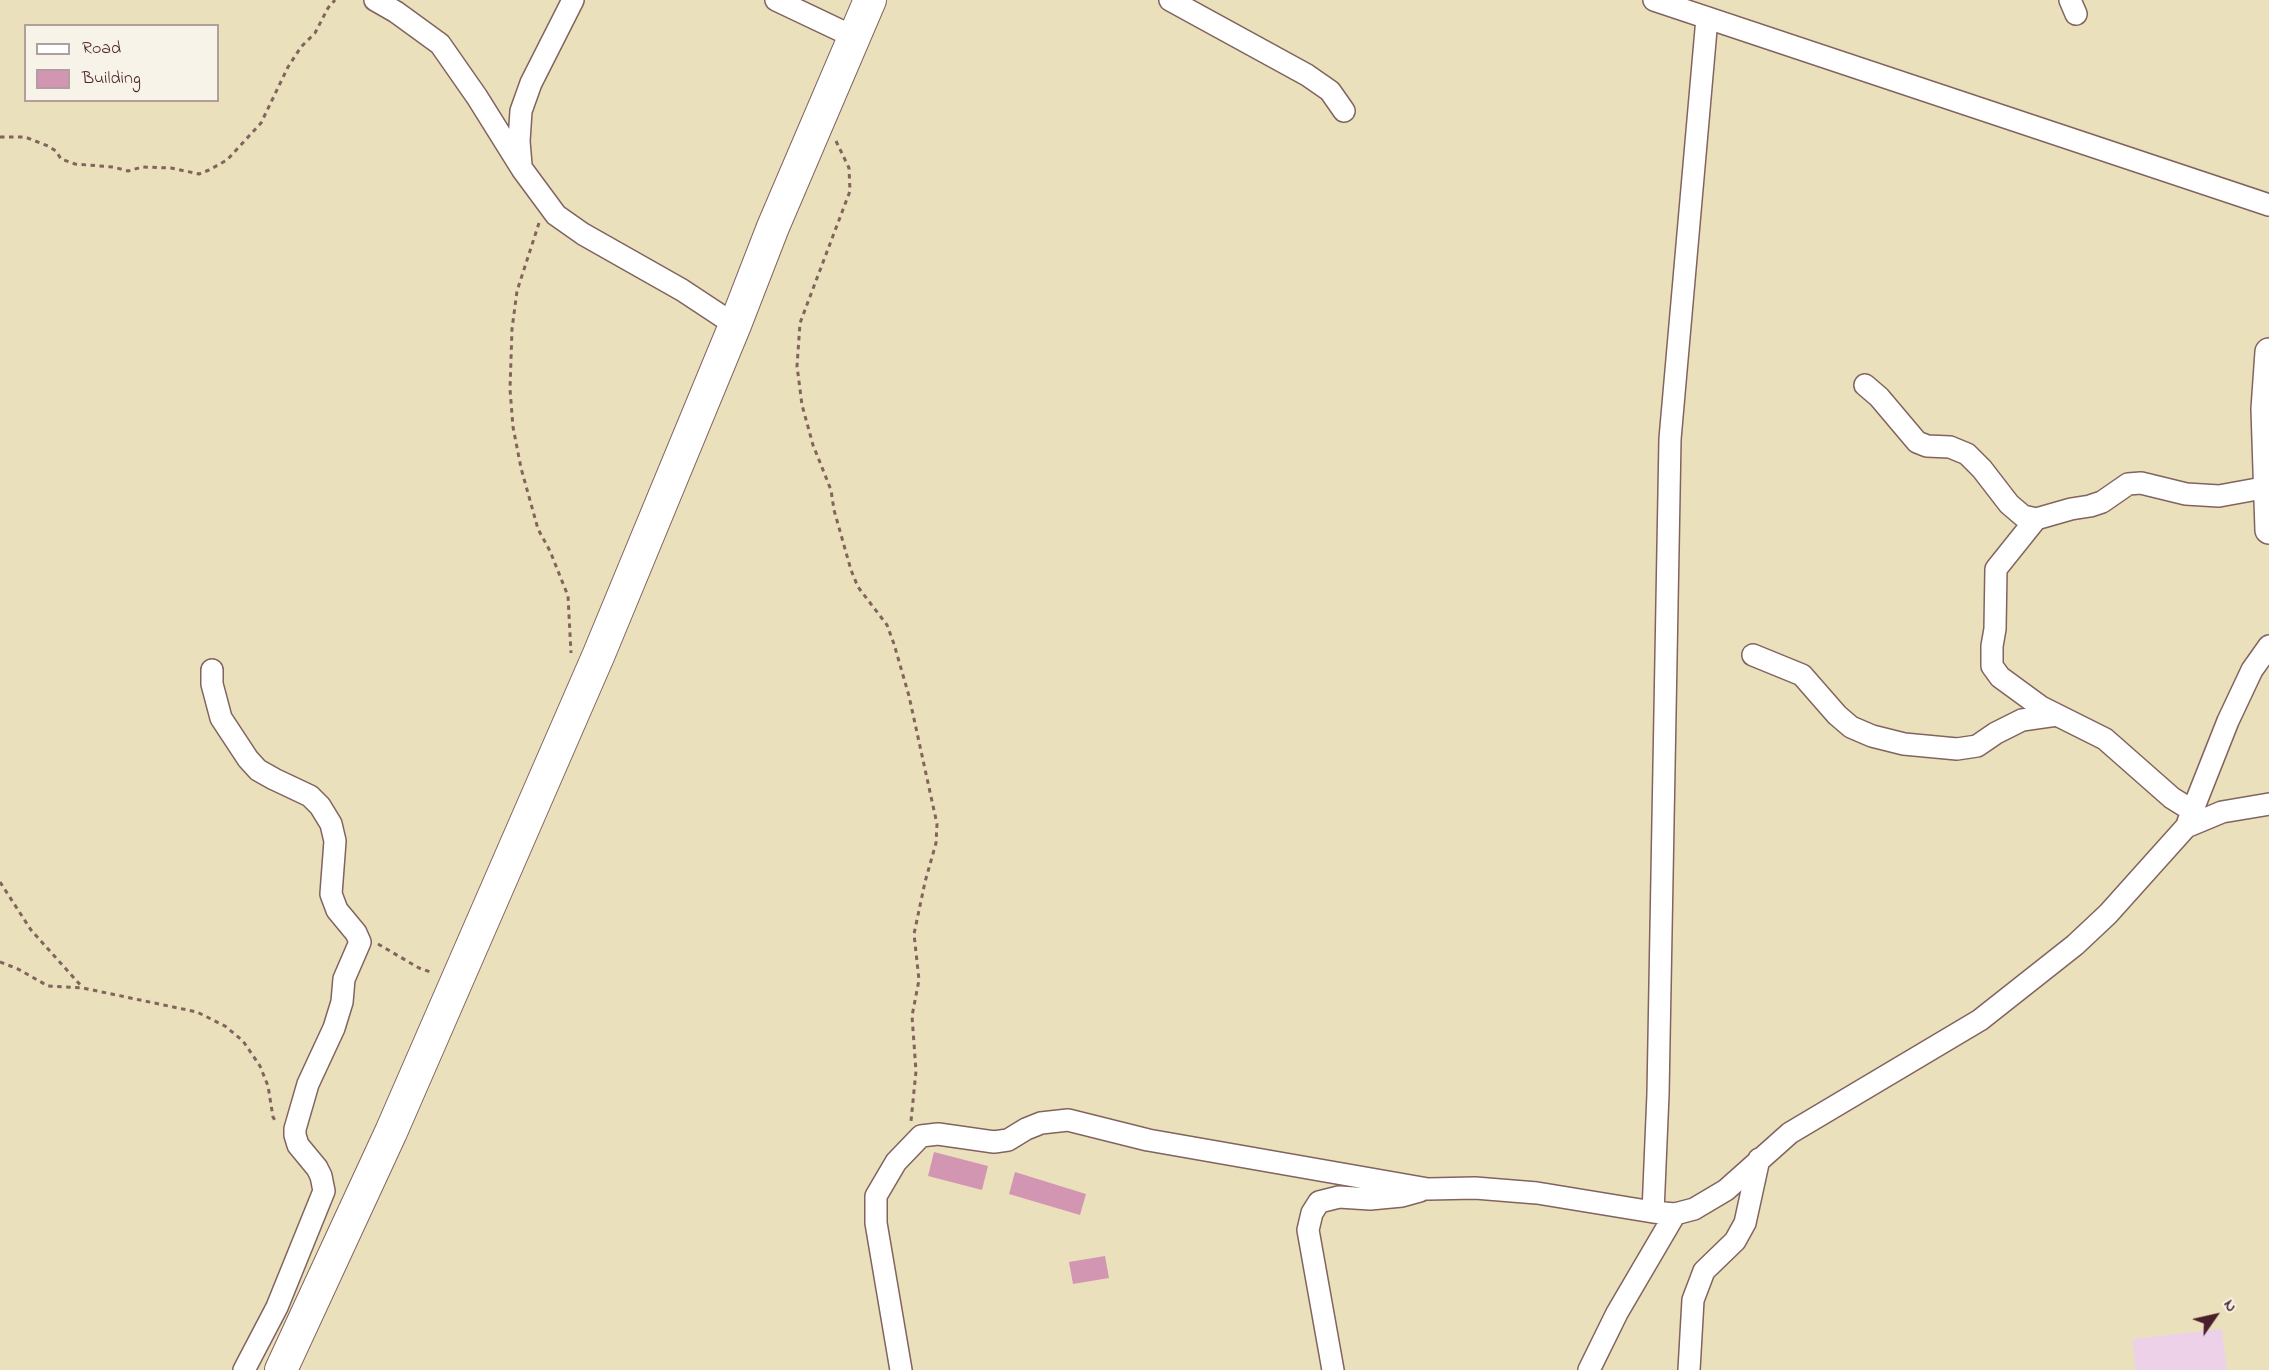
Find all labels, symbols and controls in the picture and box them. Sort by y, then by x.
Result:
legend [24,24,219,102]
text: Road [82,36,121,62]
text: Building [82,66,141,92]
north arrow [2185,1286,2245,1346]
text: N [2217,1295,2243,1317]

